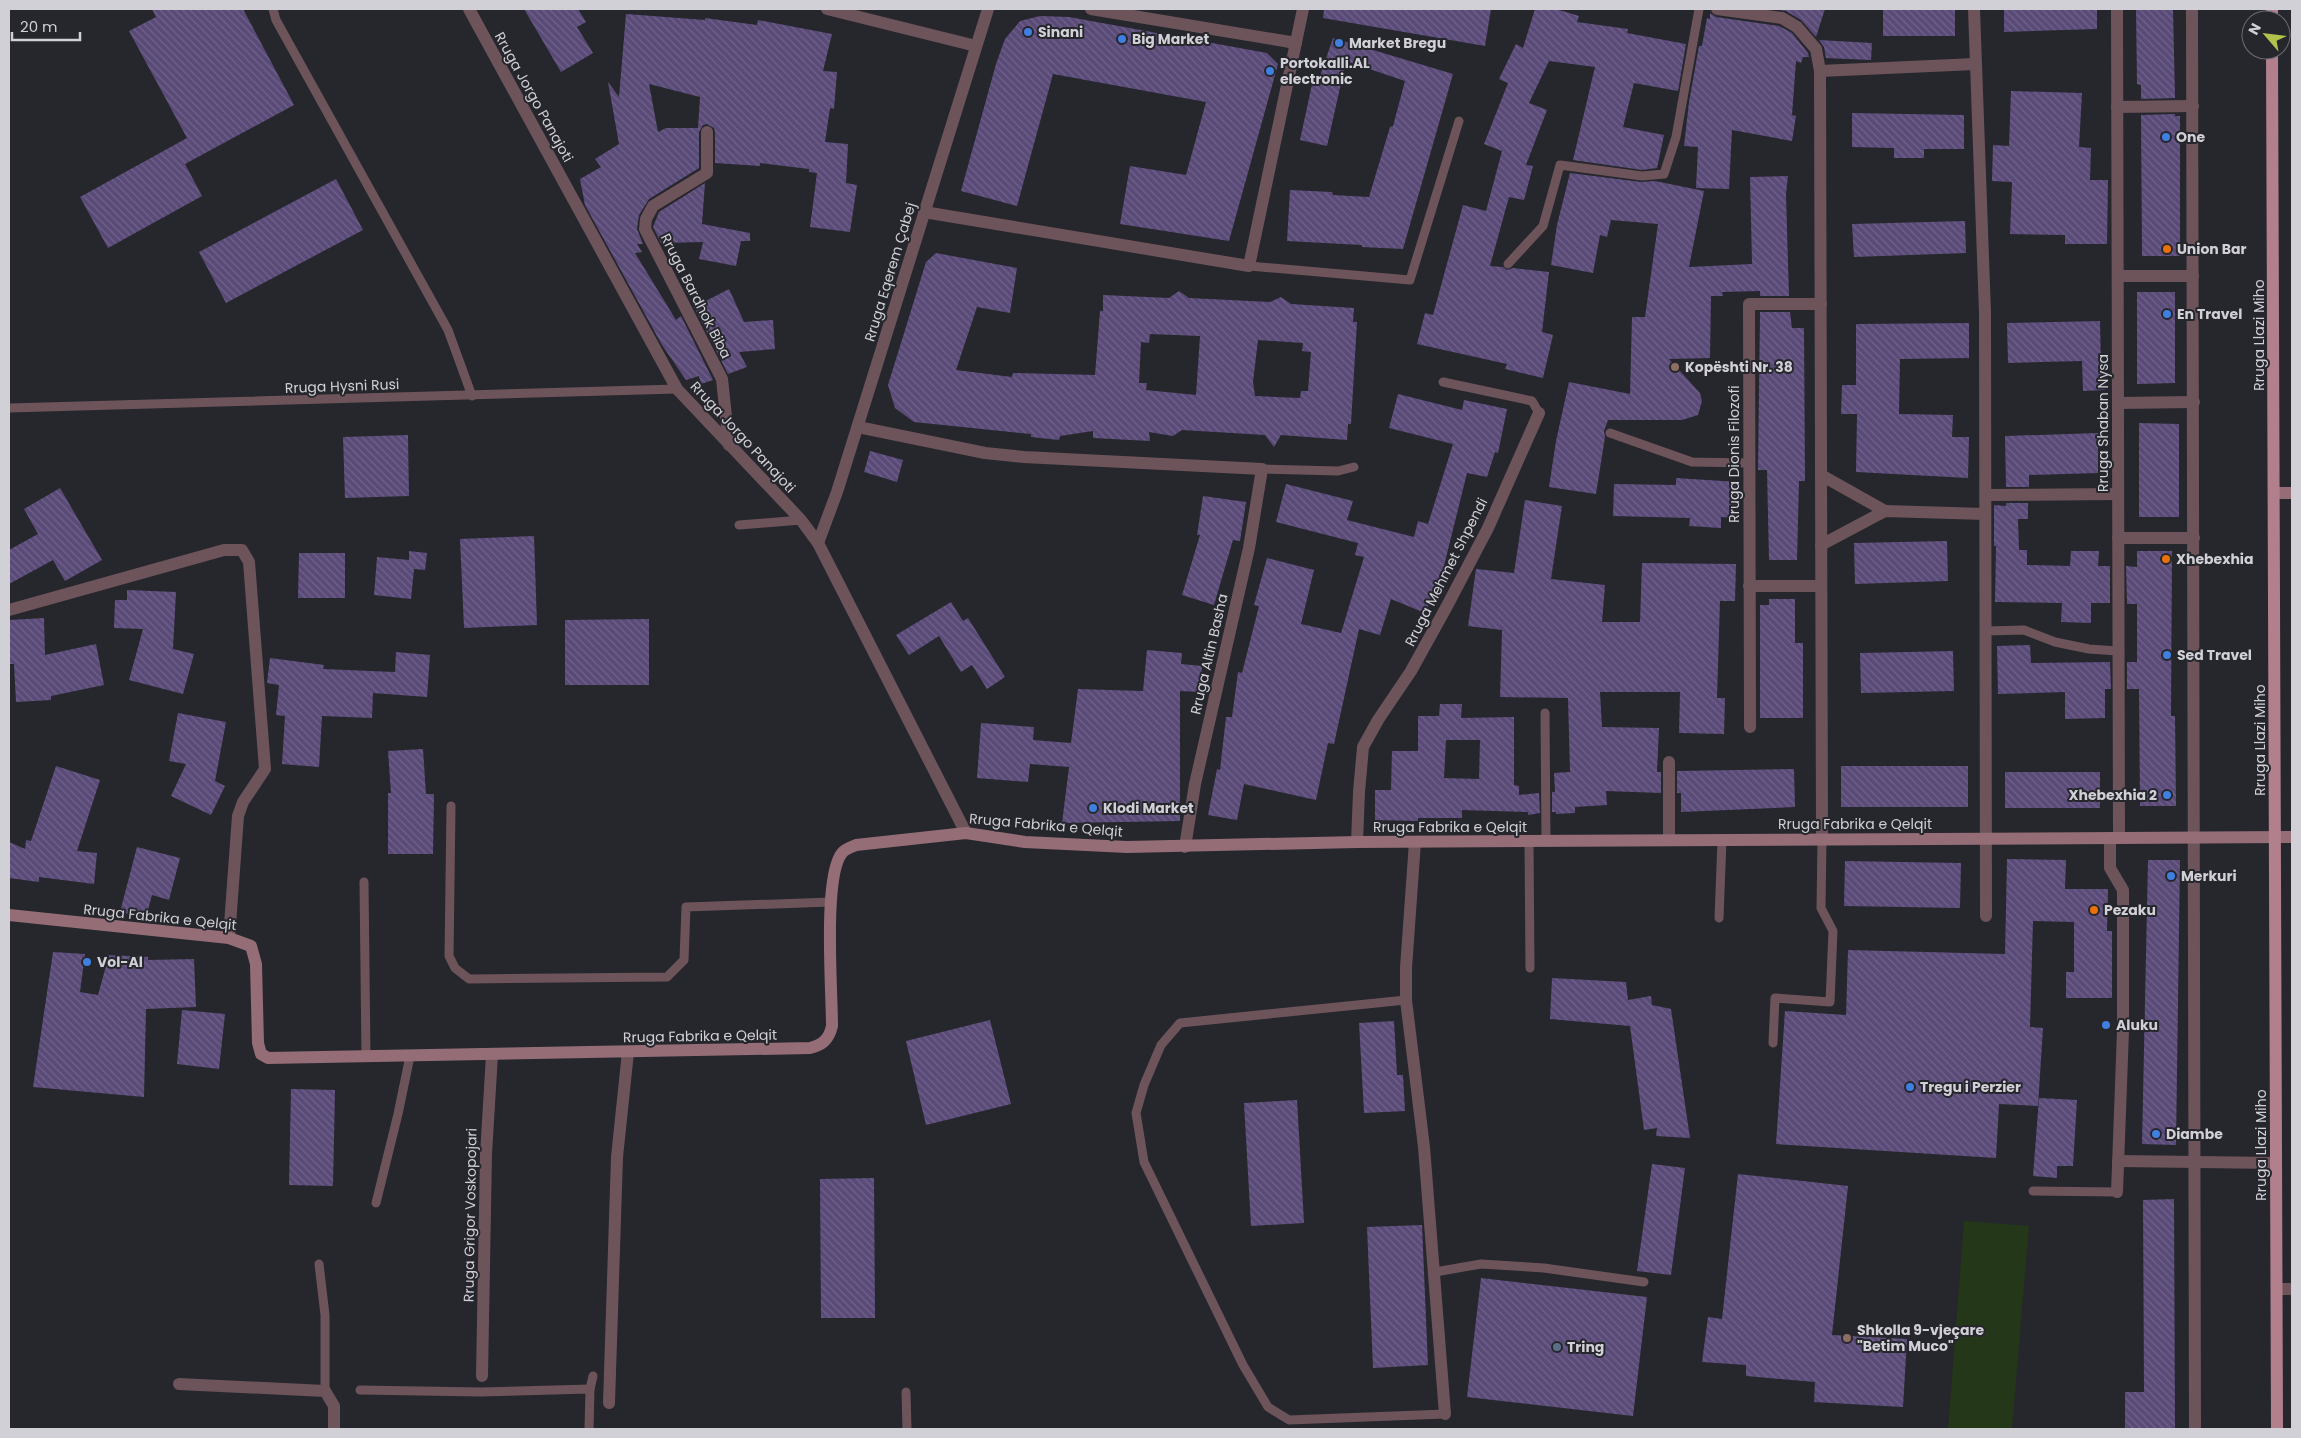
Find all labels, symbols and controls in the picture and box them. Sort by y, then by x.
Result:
scale bar [12,10,80,42]
north arrow [2241,10,2291,60]
text: 20 m [20,16,58,37]
text: N [2243,20,2266,38]
place label: Sinani [1038,22,1083,42]
marker: Sinani [1022,26,1034,38]
street label: Rruga Jorgo Panajoti [490,28,578,166]
place label: Big Market [1132,29,1209,49]
marker: Big Market [1116,33,1128,45]
place label: Market Bregu [1349,33,1446,53]
marker: Market Bregu [1333,37,1345,49]
place label: Portokalli.AL electronic [1280,53,1370,89]
marker: Portokalli.AL electronic [1264,65,1276,77]
place label: One [2176,127,2205,147]
marker: One [2160,131,2172,143]
street label: Rruga Eqerem Çabej [859,200,921,344]
street label: Rruga Bardhok Biba [656,230,736,362]
place label: Union Bar [2177,239,2246,259]
marker: Union Bar [2161,243,2173,255]
street label: Rruga Llazi Miho [2249,279,2269,391]
place label: En Travel [2177,304,2242,324]
marker: En Travel [2161,308,2173,320]
street label: Rruga Shaban Nysa [2093,354,2113,492]
place label: Kopështi Nr. 38 [1685,357,1793,377]
marker: Kopështi Nr. 38 [1669,361,1681,373]
street label: Rruga Hysni Rusi [284,374,400,398]
street label: Rruga Jorgo Panajoti [686,377,800,497]
street label: Rruga Dionis Filozofi [1724,385,1744,523]
street label: Rruga Mehmet Shpendi [1400,494,1492,650]
place label: Xhebexhia [2176,549,2254,569]
marker: Xhebexhia [2160,553,2172,565]
street label: Rruga Altin Basha [1185,592,1233,716]
place label: Sed Travel [2177,645,2252,665]
marker: Sed Travel [2161,649,2173,661]
street label: Rruga Llazi Miho [2250,684,2270,796]
place label: Xhebexhia 2 [2069,785,2157,805]
marker: Xhebexhia 2 [2161,789,2173,801]
place label: Klodi Market [1103,798,1194,818]
marker: Klodi Market [1087,802,1099,814]
street label: Rruga Fabrika e Qelqit [968,808,1124,842]
street label: Rruga Fabrika e Qelqit [1778,814,1932,834]
street label: Rruga Fabrika e Qelqit [1373,817,1527,837]
place label: Merkuri [2181,866,2237,886]
marker: Merkuri [2165,870,2177,882]
street label: Rruga Fabrika e Qelqit [82,899,238,935]
place label: Pezaku [2104,900,2156,920]
marker: Pezaku [2088,904,2100,916]
place label: Vol-Al [97,952,143,972]
marker: Vol-Al [81,956,93,968]
place label: Aluku [2116,1015,2158,1035]
marker: Aluku [2100,1019,2112,1031]
street label: Rruga Fabrika e Qelqit [623,1025,777,1047]
place label: Tregu i Perzier [1920,1077,2021,1097]
marker: Tregu i Perzier [1904,1081,1916,1093]
street label: Rruga Llazi Miho [2251,1089,2271,1201]
place label: Diambe [2166,1124,2223,1144]
street label: Rruga Grigor Voskopojari [458,1128,482,1302]
marker: Diambe [2150,1128,2162,1140]
place label: Shkolla 9-vjeçare "Betim Muco" [1857,1320,1985,1356]
marker: Shkolla 9-vjeçare "Betim Muco" [1841,1332,1853,1344]
place label: Tring [1567,1337,1604,1357]
marker: Tring [1551,1341,1563,1353]

